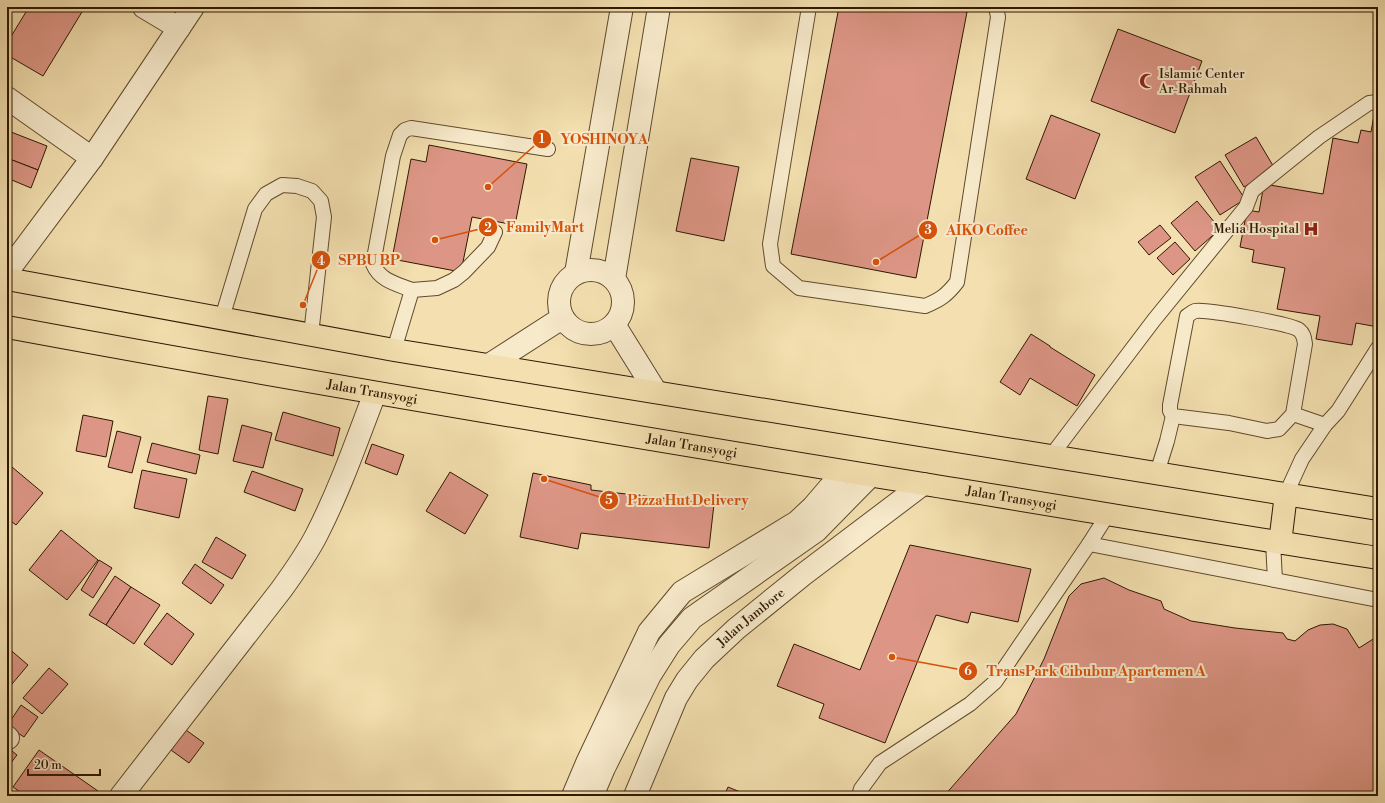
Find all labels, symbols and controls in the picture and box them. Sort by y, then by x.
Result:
place label: Islamic Center Ar-Rahmah [1158,66,1245,97]
mosque icon: Islamic Center Ar-Rahmah [1138,72,1156,90]
callout: YOSHINOYA [532,126,655,152]
text: YOSHINOYA [560,131,649,149]
text: 1 [539,132,545,147]
callout: FamilyMart [478,214,592,240]
callout: AIKO Coffee [918,217,1036,243]
text: FamilyMart [506,219,585,237]
hospital icon: Melia Hospital [1302,220,1320,238]
text: 2 [484,221,492,236]
place label: Melia Hospital [1213,221,1299,237]
text: AIKO Coffee [945,222,1028,240]
text: 3 [924,223,932,238]
callout: SPBU BP [311,247,408,273]
text: SPBU BP [338,252,400,270]
text: 4 [317,254,325,269]
street label: Jalan Transyogi [325,376,419,408]
street label: Jalan Transyogi [644,430,738,461]
street label: Jalan Transyogi [964,483,1058,514]
callout: Pizza Hut Delivery [599,487,757,513]
text: Pizza Hut Delivery [627,492,750,510]
text: 5 [605,493,613,508]
street label: Jalan Jambore [713,585,788,651]
callout: TransPark Cibubur Apartemen A [958,658,1213,684]
text: TransPark Cibubur Apartemen A [986,663,1207,681]
text: 6 [964,664,972,679]
scale bar [28,751,100,777]
text: 20 m [34,758,62,773]

